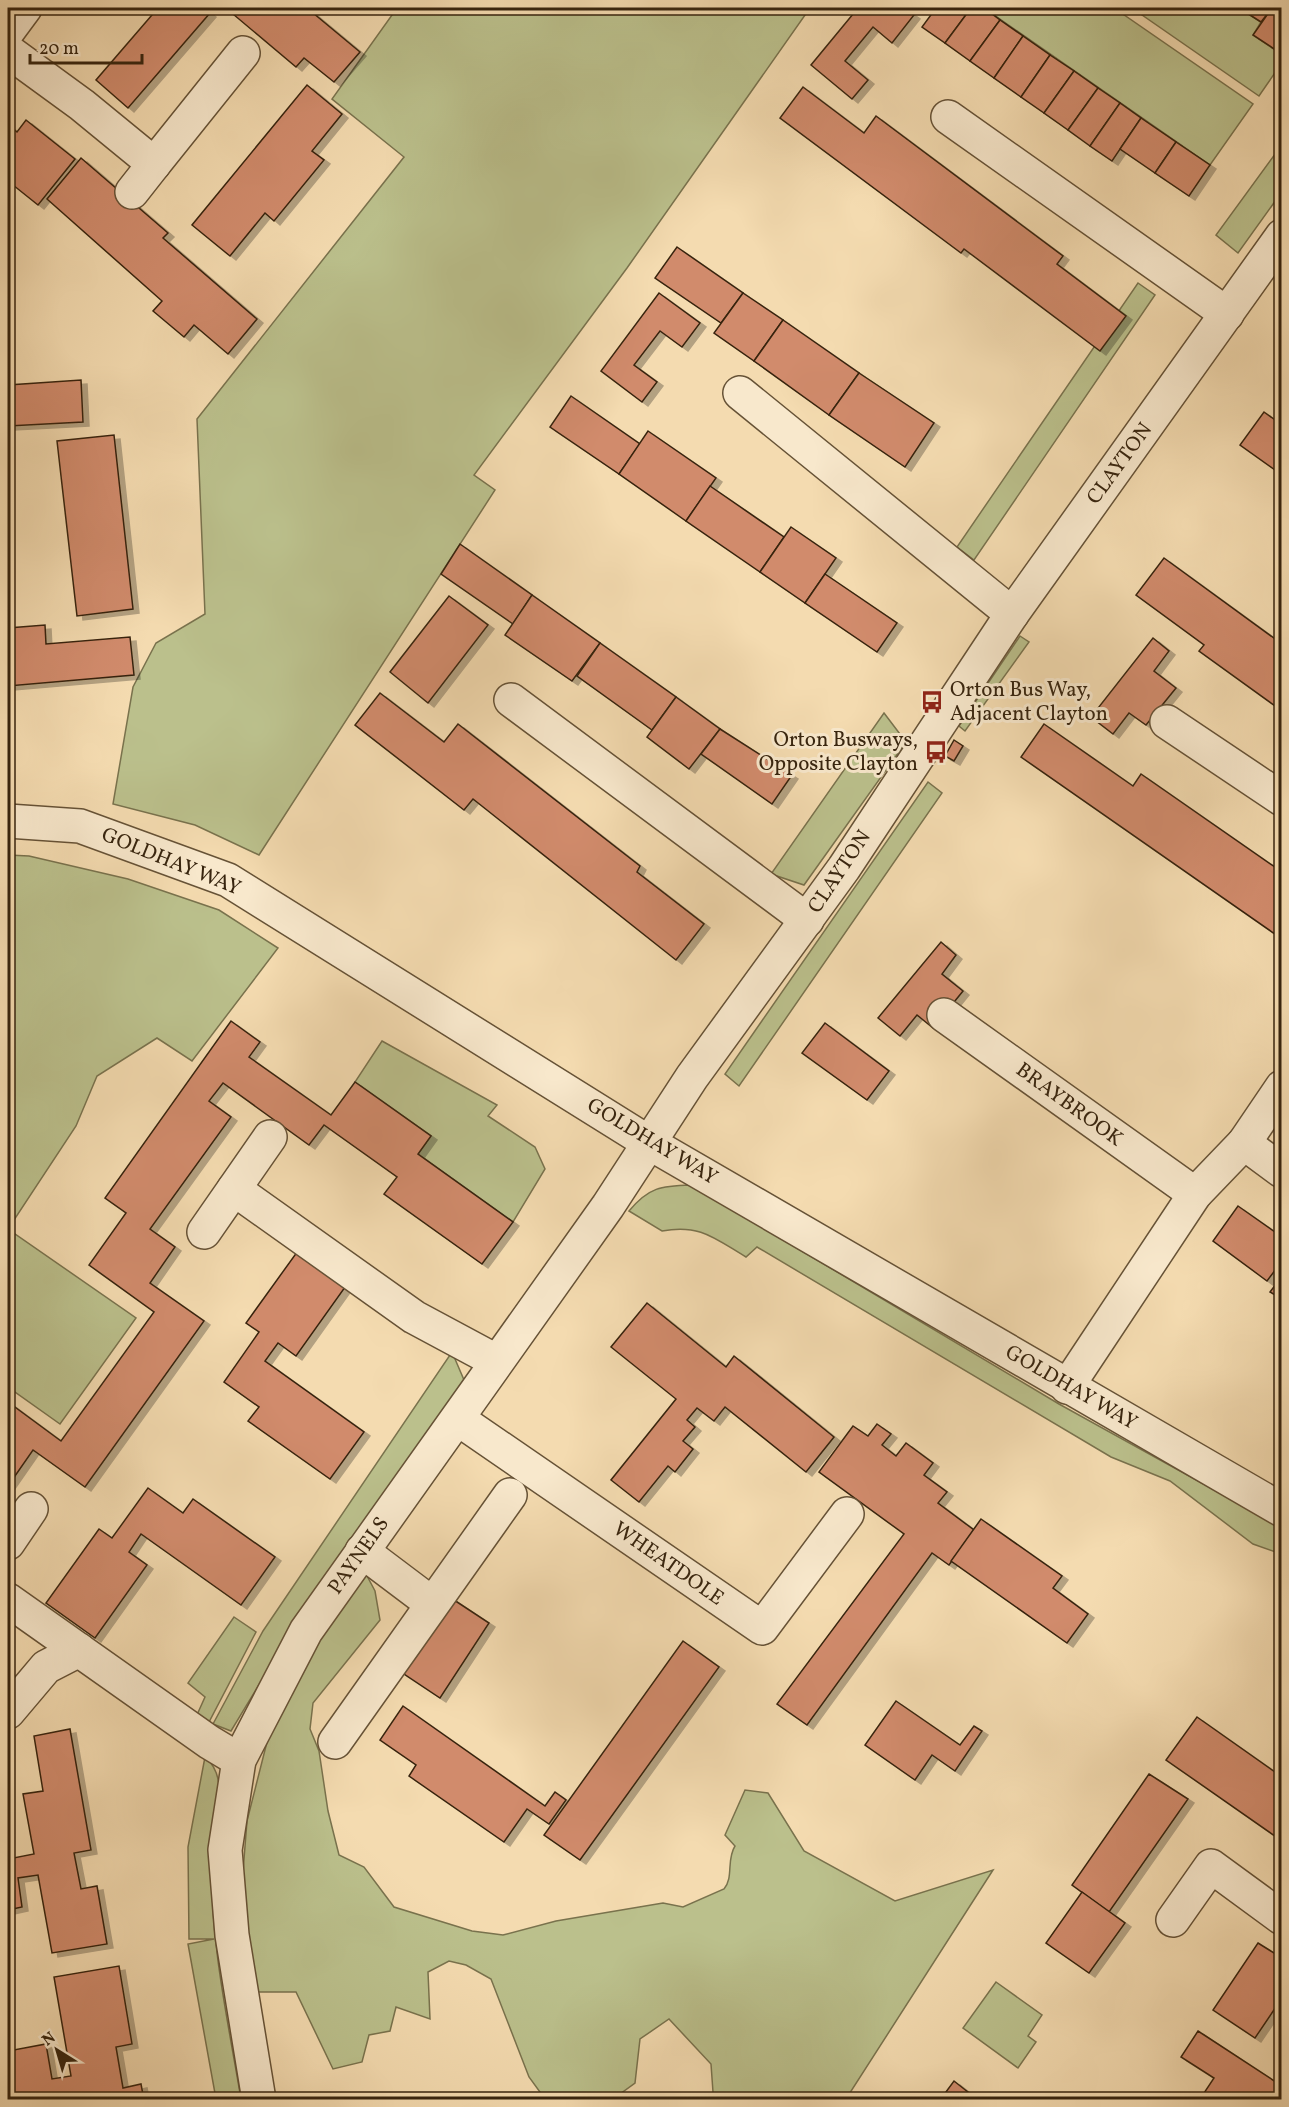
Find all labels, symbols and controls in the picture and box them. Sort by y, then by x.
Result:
scale bar [30,27,142,65]
text: 20 m [39,37,79,62]
street label: CLAYTON [1080,417,1160,511]
place label: Orton Bus Way, Adjacent Clayton [950,676,1108,729]
bus stop icon: Orton Bus Way, Adjacent Clayton [919,689,945,715]
place label: Orton Busways, Opposite Clayton [759,726,918,779]
bus stop icon: Orton Busways, Opposite Clayton [923,739,949,765]
street label: GOLDHAY WAY [97,821,245,903]
street label: CLAYTON [801,825,879,919]
street label: BRAYBROOK [1009,1056,1129,1154]
street label: GOLDHAY WAY [581,1091,723,1193]
street label: GOLDHAY WAY [1000,1338,1142,1438]
street label: PAYNELS [322,1511,396,1601]
street label: WHEATDOLE [607,1515,729,1613]
north arrow [27,2020,87,2080]
text: N [38,2027,61,2052]

